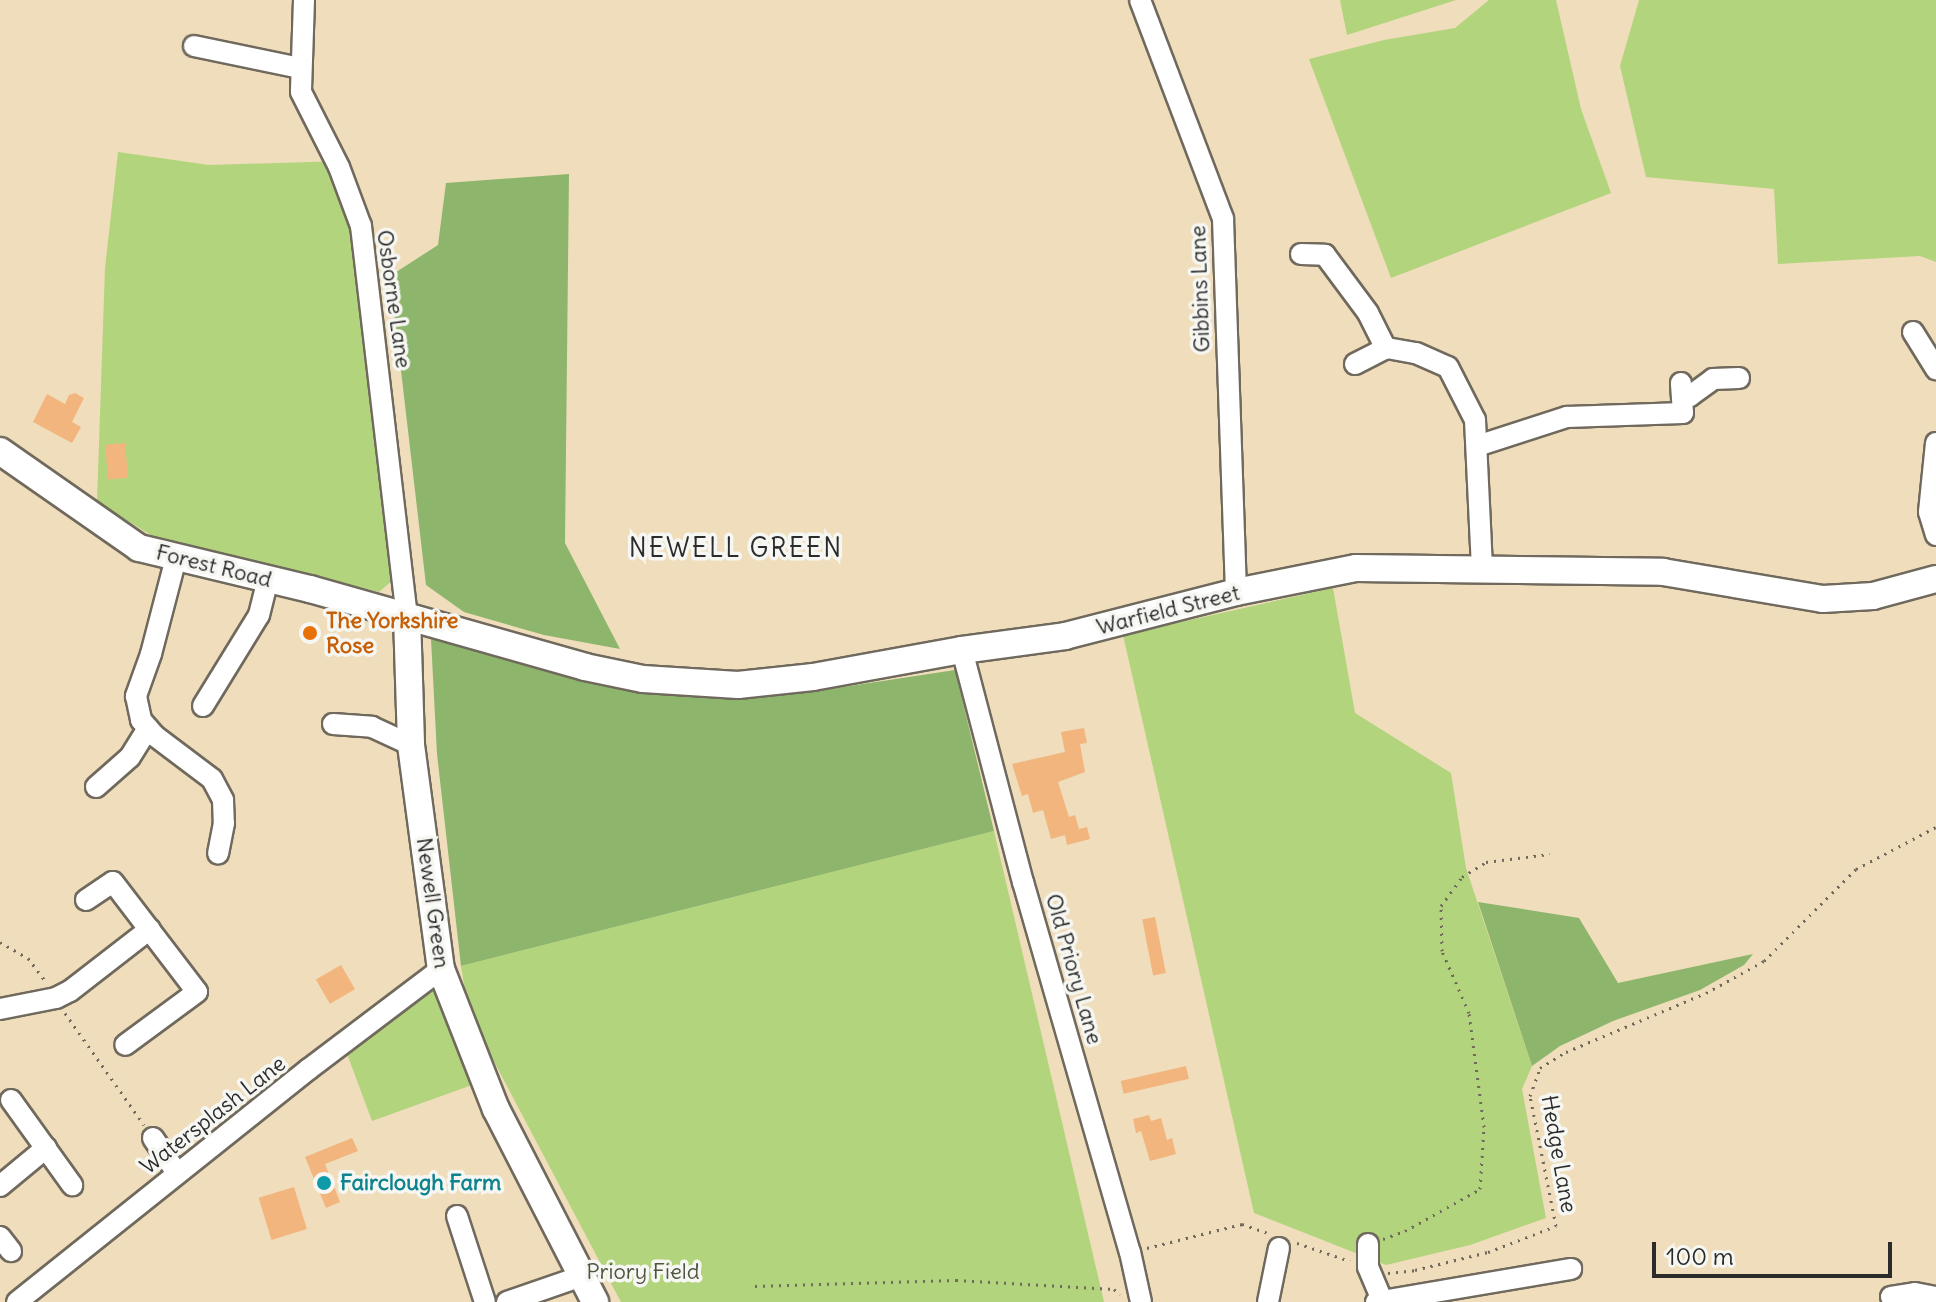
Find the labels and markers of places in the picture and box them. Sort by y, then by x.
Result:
place label: The Yorkshire Rose [326,607,458,658]
marker: The Yorkshire Rose [301,624,319,642]
place label: Fairclough Farm [340,1170,501,1196]
marker: Fairclough Farm [315,1174,333,1192]

